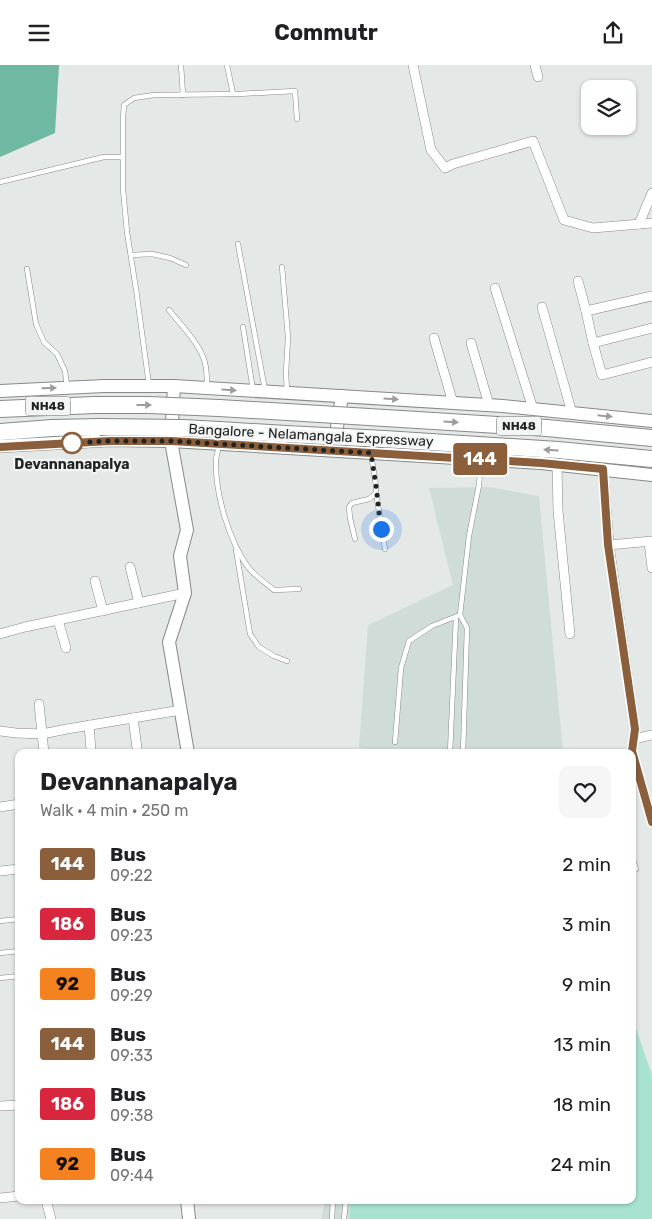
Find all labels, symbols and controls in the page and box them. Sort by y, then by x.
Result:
icon: menu [25,19,53,47]
text: Commutr [274,19,378,46]
icon: share [599,19,627,47]
map controls [581,80,636,135]
button: layers [581,80,636,135]
one-way arrow [41,384,57,392]
one-way arrow [221,386,237,394]
one-way arrow [383,395,399,403]
road number: NH48 [26,397,70,416]
one-way arrow [136,401,152,409]
one-way arrow [597,412,613,420]
road number: NH48 [496,417,542,436]
one-way arrow [443,418,459,426]
street label: Bangalore - Nelamangala Expressway [188,421,434,450]
marker: Devannanapalya [61,432,83,454]
line badge: 144 [451,443,509,475]
one-way arrow [543,446,559,454]
text: 144 [463,448,497,470]
place label: Devannanapalya [14,456,130,473]
your location [369,517,394,542]
button: heart [559,766,611,818]
text: Devannanapalya [40,768,238,796]
text: Walk · 4 min · 250 m [40,801,188,820]
text: Bus [110,843,146,866]
text: 144 [51,853,84,875]
text: 2 min [562,853,611,876]
text: 09:22 [110,866,153,885]
text: Bus [110,903,146,926]
text: 186 [51,913,84,935]
text: 3 min [562,913,611,936]
text: 09:23 [110,926,153,945]
text: Bus [110,963,146,986]
text: 92 [56,973,79,995]
text: 9 min [562,973,611,996]
text: 09:29 [110,986,153,1005]
text: Bus [110,1023,146,1046]
text: 144 [51,1033,84,1055]
text: 13 min [554,1033,611,1056]
text: 09:33 [110,1046,153,1065]
text: Bus [110,1083,146,1106]
text: 186 [51,1093,84,1115]
text: 18 min [553,1093,611,1116]
text: 09:38 [110,1106,154,1125]
text: Bus [110,1143,146,1166]
text: 92 [56,1153,79,1175]
text: 24 min [551,1153,611,1176]
text: 09:44 [110,1166,154,1185]

